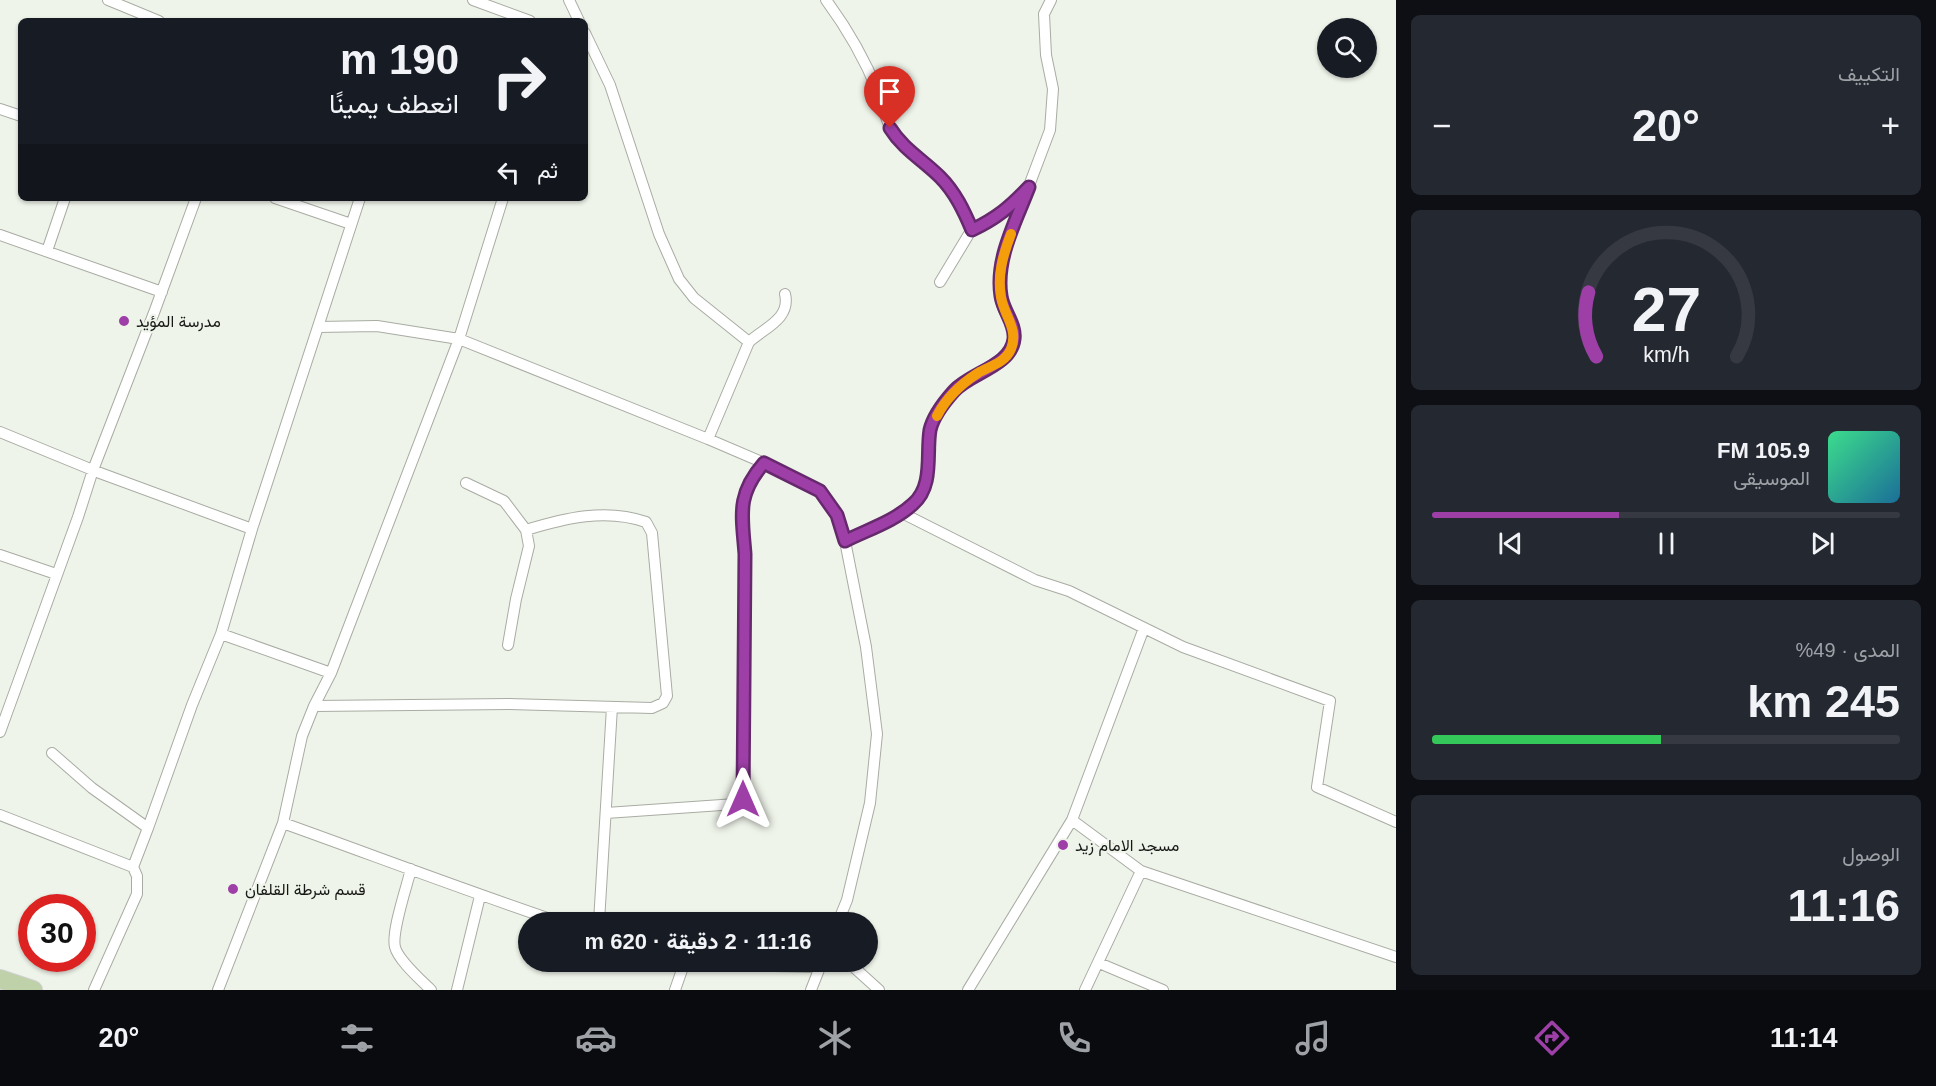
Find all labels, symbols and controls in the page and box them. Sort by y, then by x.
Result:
map controls [1317,18,1377,78]
button: search [1317,18,1377,78]
text: 190 m [340,36,459,83]
icon: right [480,42,558,120]
text: التكييف [1838,63,1900,85]
pin [864,66,915,128]
icon: arrive [873,75,906,108]
text: انعطف يمينًا [329,89,459,119]
text: 20° [1632,100,1700,151]
text: − [1432,107,1451,144]
text: + [1881,107,1900,144]
icon: left [492,156,525,189]
text: ثم [537,158,558,183]
text: 27 [1631,275,1701,344]
place label: مدرسة المؤيد [136,313,221,332]
marker: مدرسة المؤيد [117,314,131,328]
text: km/h [1643,343,1689,367]
text: 105.9 FM [1717,438,1810,463]
text: الموسيقى [1733,467,1810,489]
icon: previous [1494,527,1527,560]
icon: pause [1650,527,1683,560]
icon: next [1806,527,1839,560]
text: المدى · 49% [1796,639,1900,661]
text: 245 km [1747,676,1900,727]
position arrow [711,767,775,831]
place label: مسجد الامام زيد [1075,837,1179,856]
marker: مسجد الامام زيد [1056,838,1070,852]
text: الوصول [1842,843,1900,865]
text: 11:16 [1787,880,1900,931]
place label: قسم شرطة القلفان [245,881,365,900]
marker: قسم شرطة القلفان [226,882,240,896]
speed limit sign: 30 [18,894,96,972]
text: 11:16 · 2 دقيقة · 620 m [585,929,811,954]
icon: filters [336,1017,378,1059]
icon: car [575,1017,617,1059]
icon: climate [814,1017,856,1059]
icon: phone [1053,1017,1095,1059]
icon: music [1292,1017,1334,1059]
icon: directions [1531,1017,1573,1059]
text: 20° [99,1023,139,1053]
text: 11:14 [1770,1023,1838,1053]

